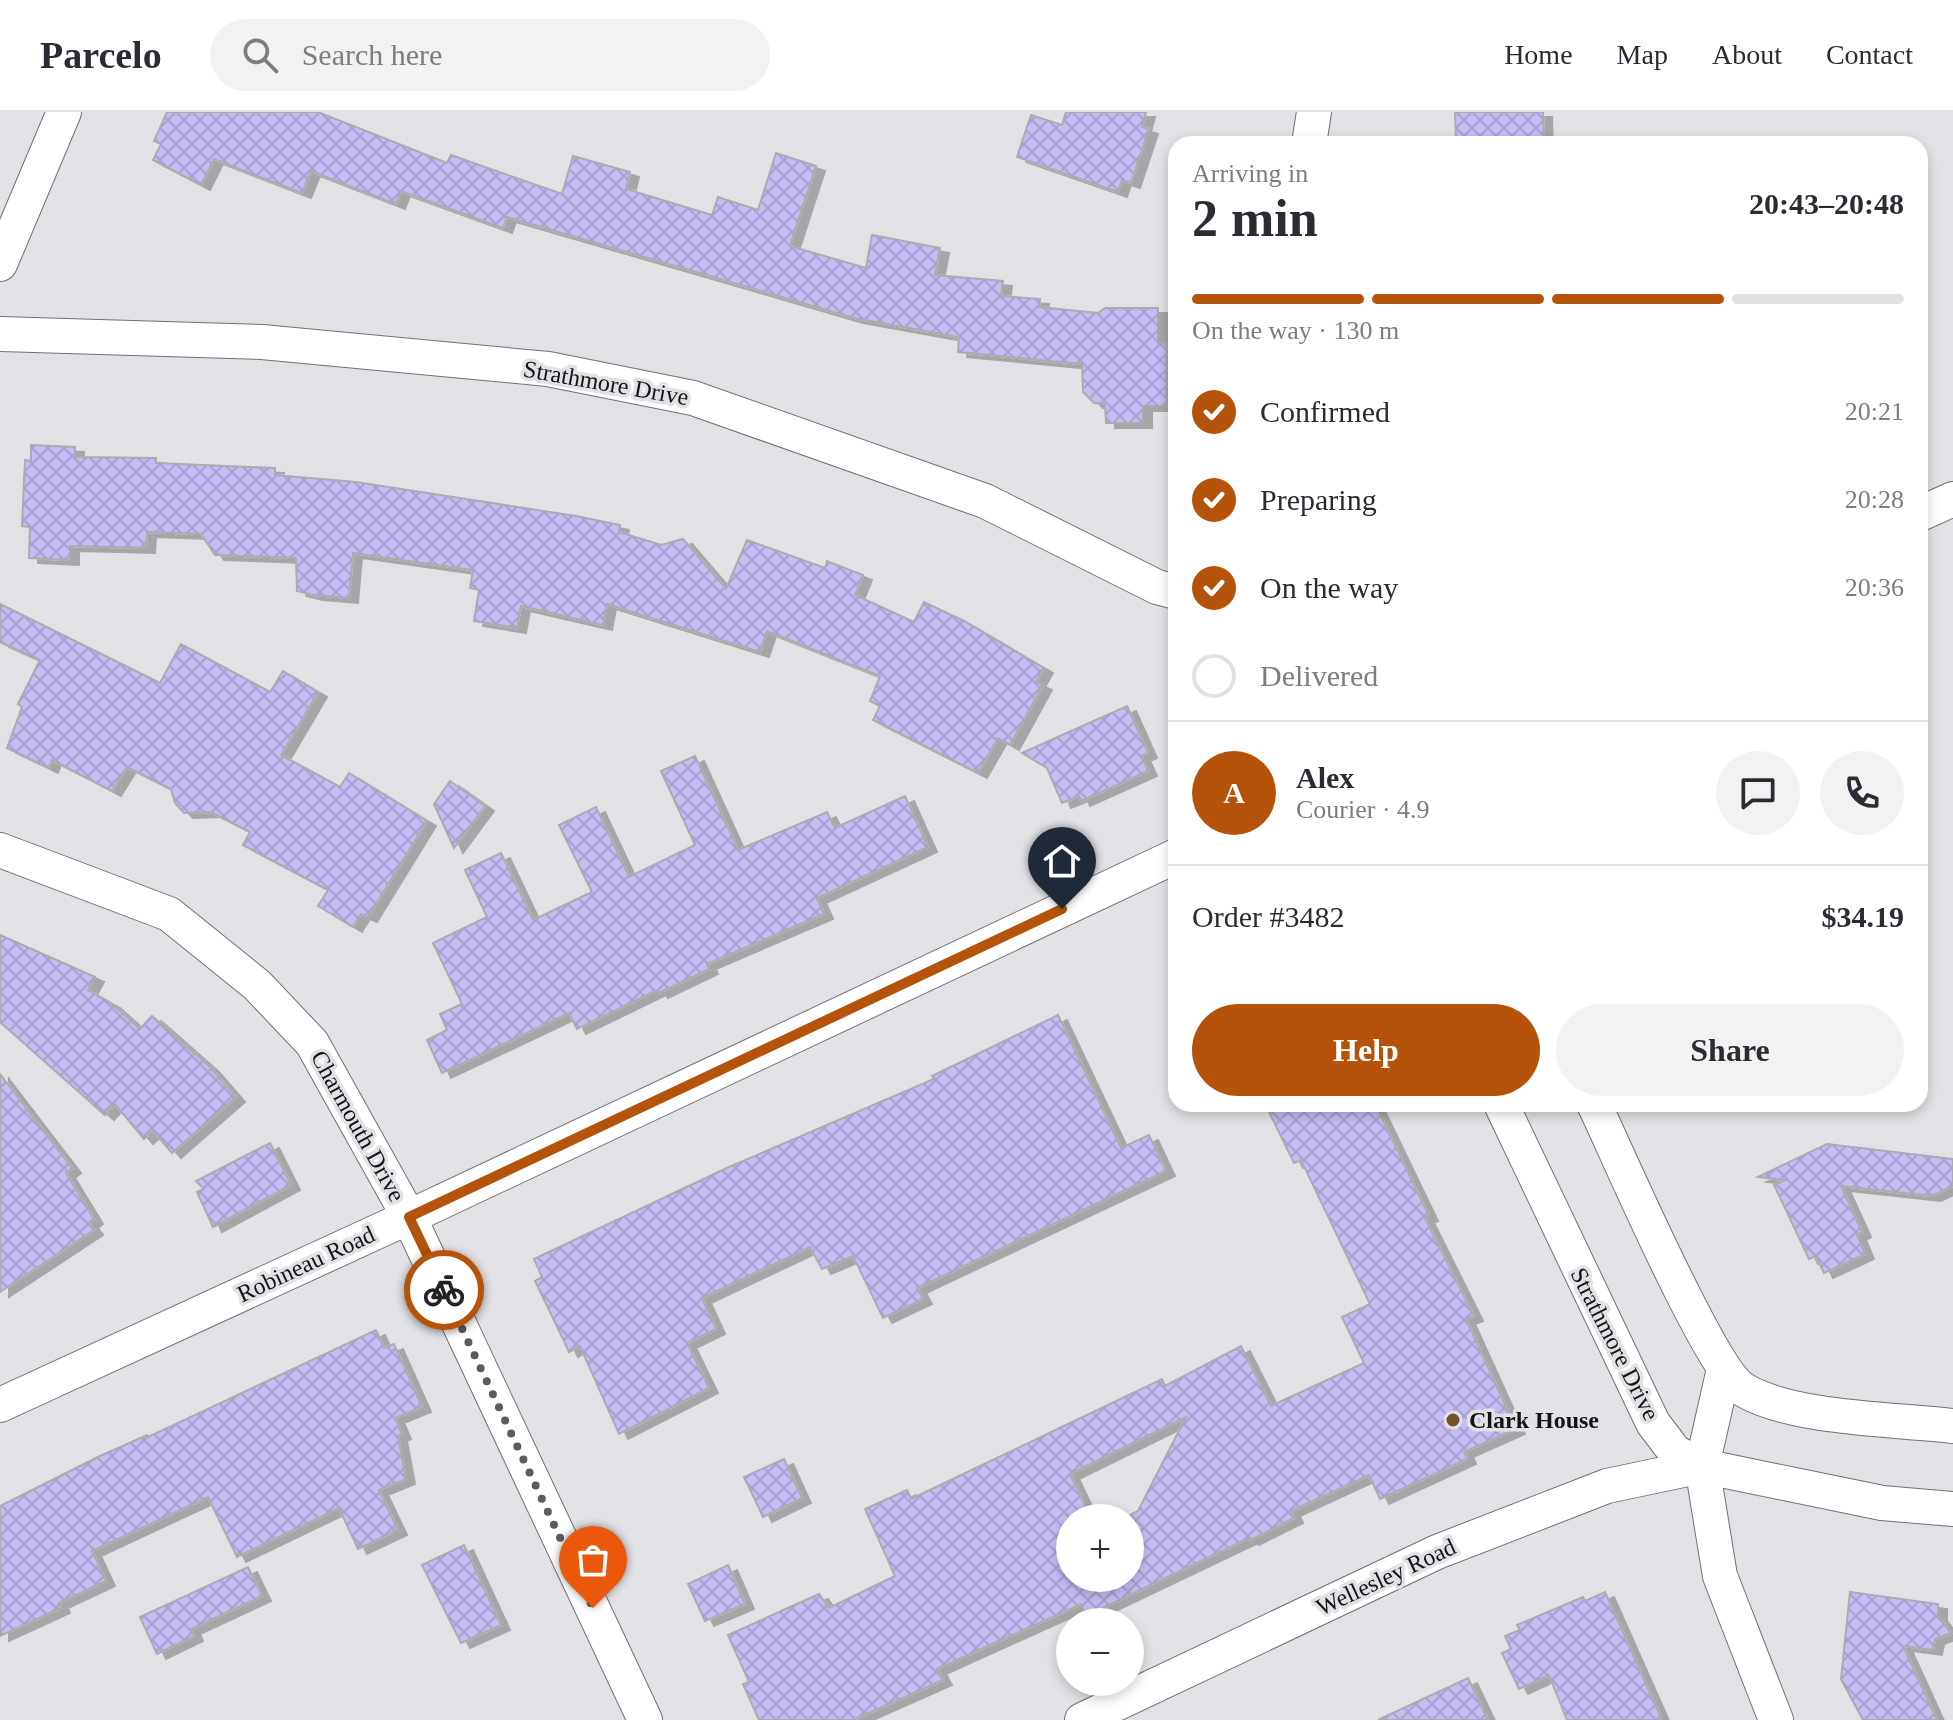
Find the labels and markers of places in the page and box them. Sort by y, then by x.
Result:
pin [1028,827,1096,909]
place label: Clark House [1469,1407,1599,1433]
marker: Clark House [1444,1411,1462,1429]
pin [559,1526,627,1608]

